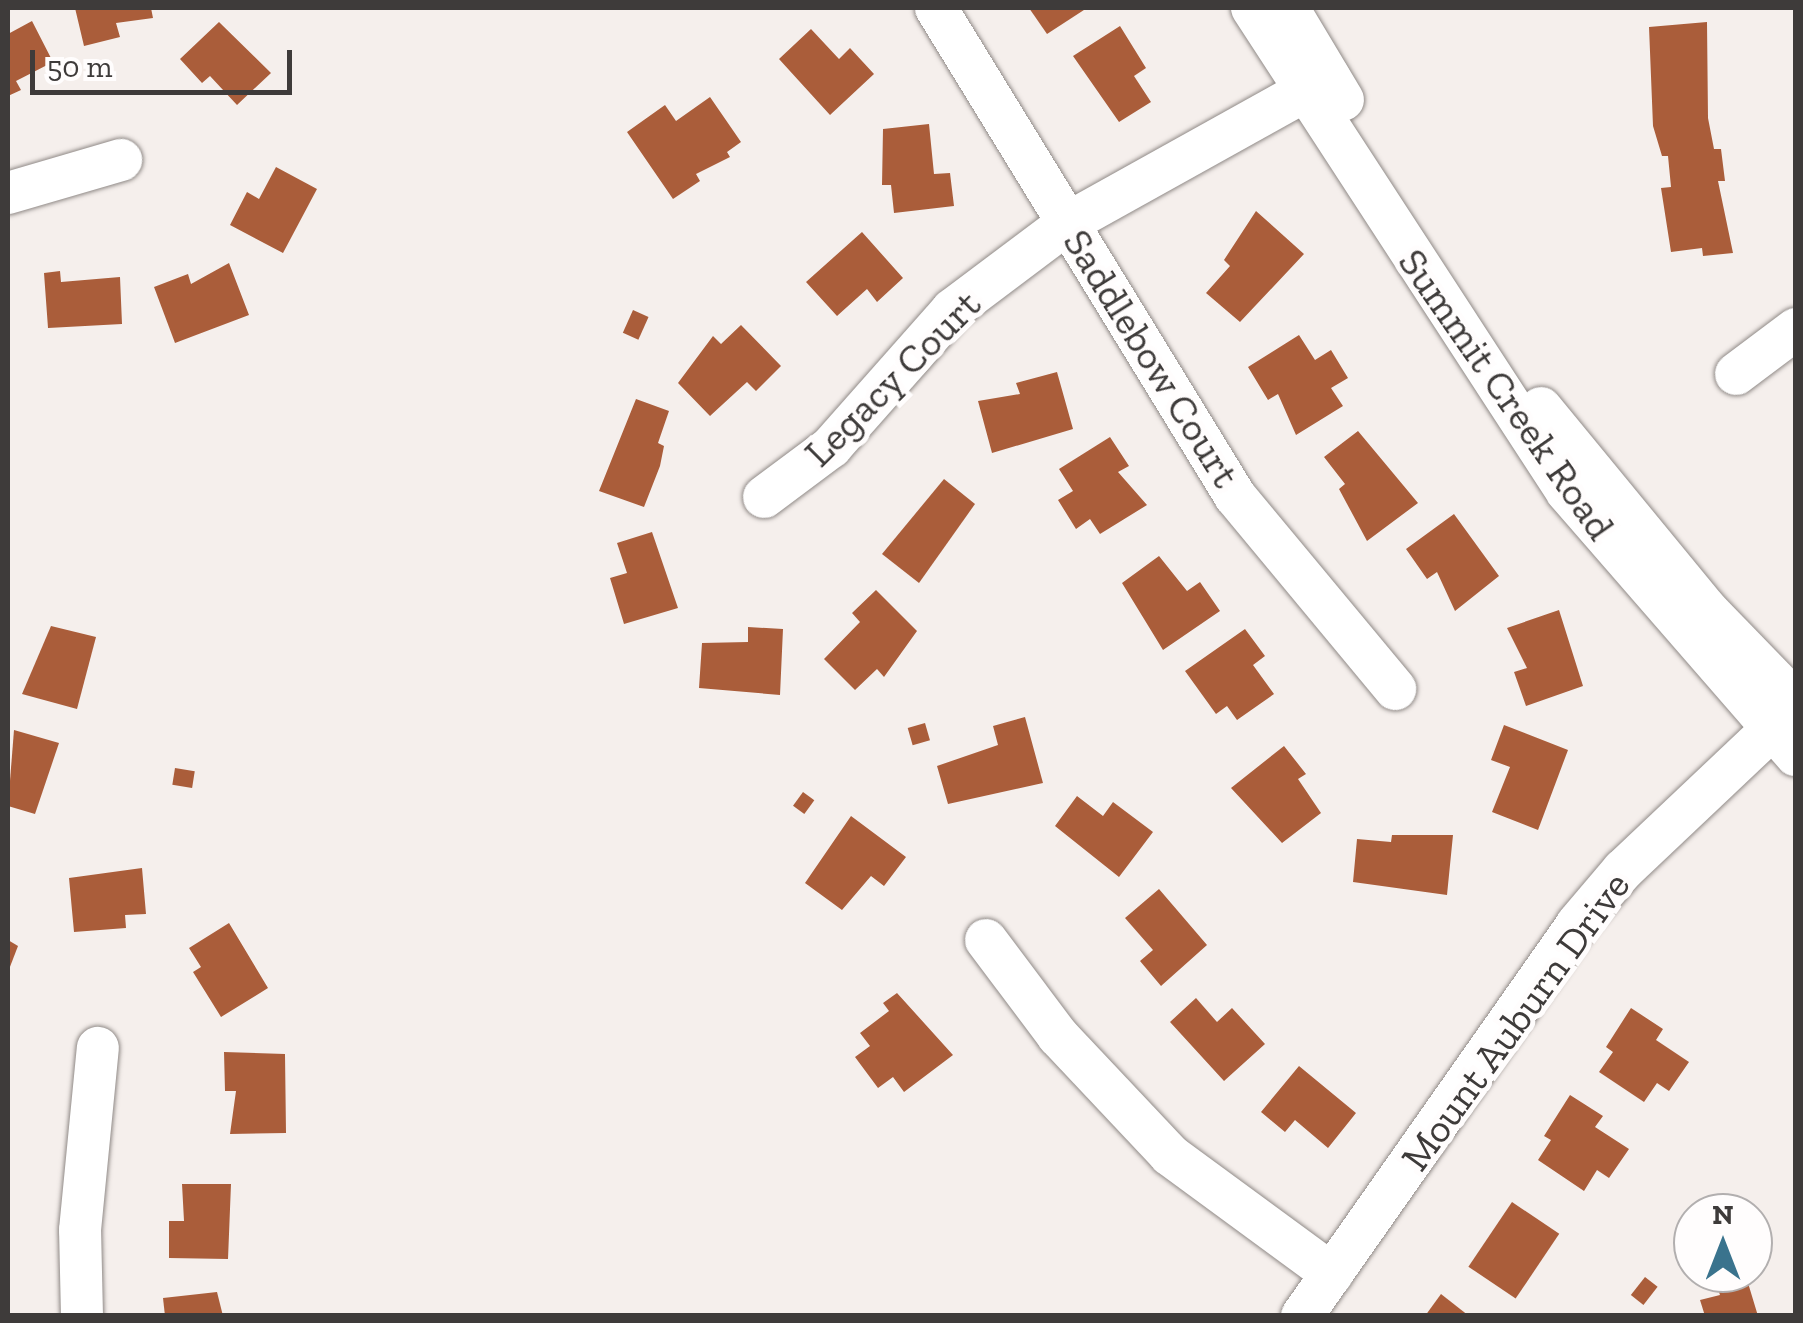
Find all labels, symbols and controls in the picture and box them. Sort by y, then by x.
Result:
scale bar [35,30,298,92]
text: 50 m [47,49,112,85]
street label: Saddlebow Court [1053,220,1251,496]
street label: Summit Creek Road [1389,239,1625,549]
street label: Legacy Court [794,280,990,476]
street label: Mount Auburn Drive [1390,862,1640,1180]
north arrow [1673,1193,1773,1293]
text: N [1712,1198,1734,1231]

